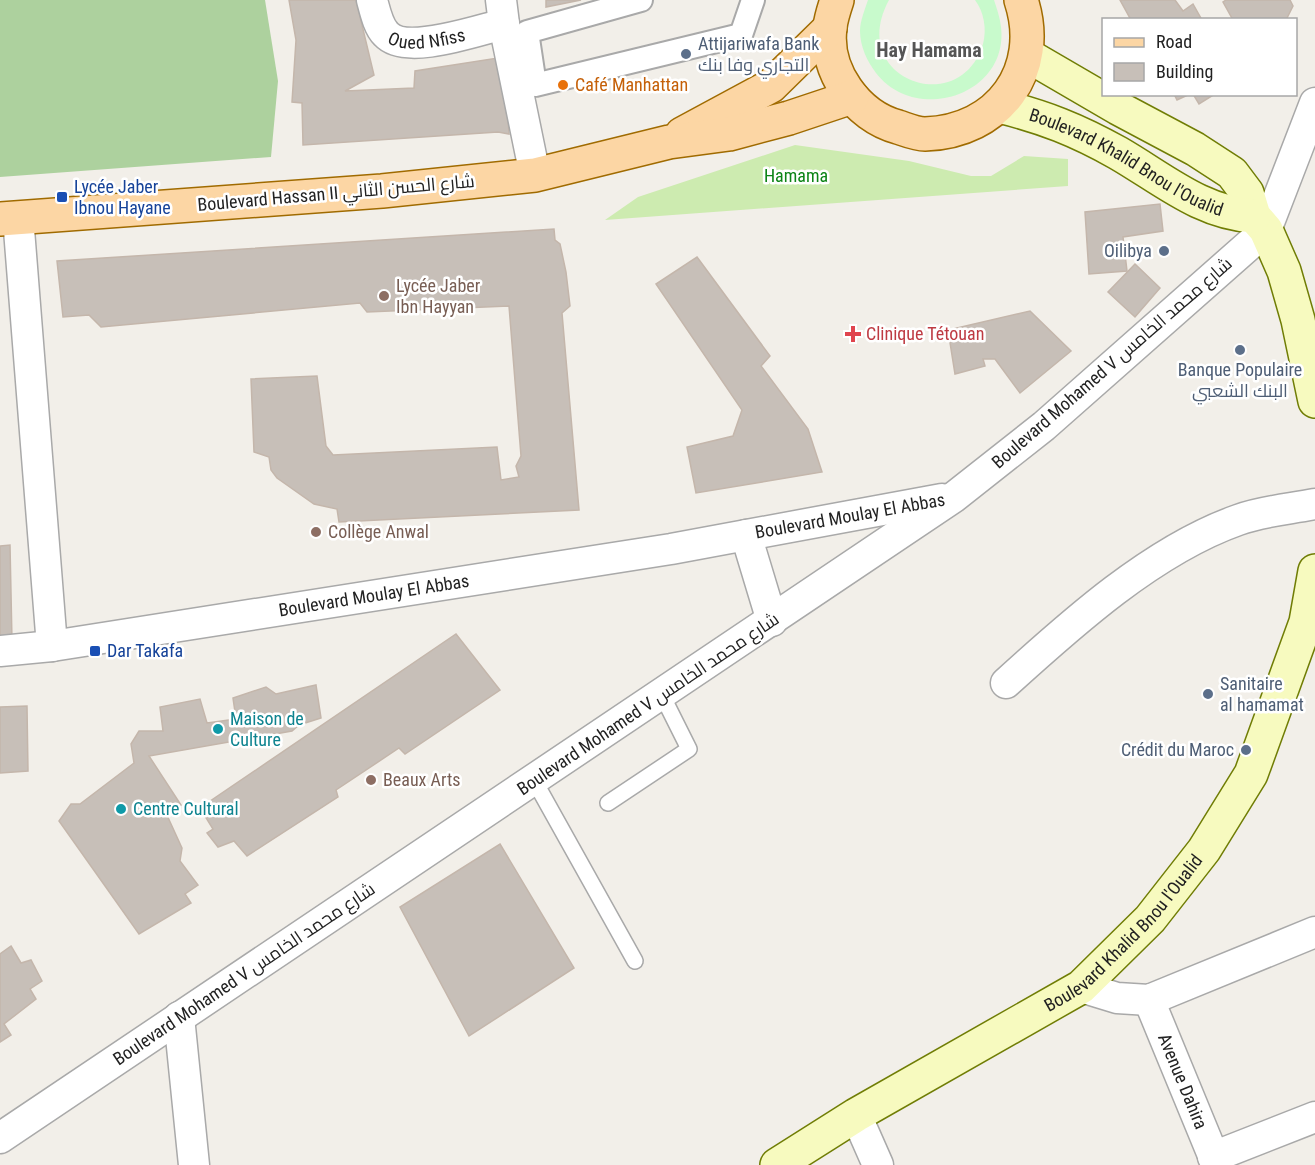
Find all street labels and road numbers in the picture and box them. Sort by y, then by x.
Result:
street label: Oued Nfiss [385,24,467,53]
street label: Boulevard Khalid Bnou l'Oualid [1027,104,1226,220]
street label: Boulevard Hassan II شارع الحسن الثاني [197,170,476,219]
street label: Boulevard Mohamed V شارع محمد الخامس [987,253,1237,474]
street label: Boulevard Moulay El Abbas [753,488,946,543]
street label: Boulevard Moulay El Abbas [277,570,470,620]
street label: Boulevard Mohamed V شارع محمد الخامس [513,608,784,801]
street label: Boulevard Khalid Bnou l'Oualid [1040,850,1207,1016]
street label: Boulevard Mohamed V شارع محمد الخامس [109,878,380,1071]
street label: Avenue Dahira [1154,1030,1212,1132]

